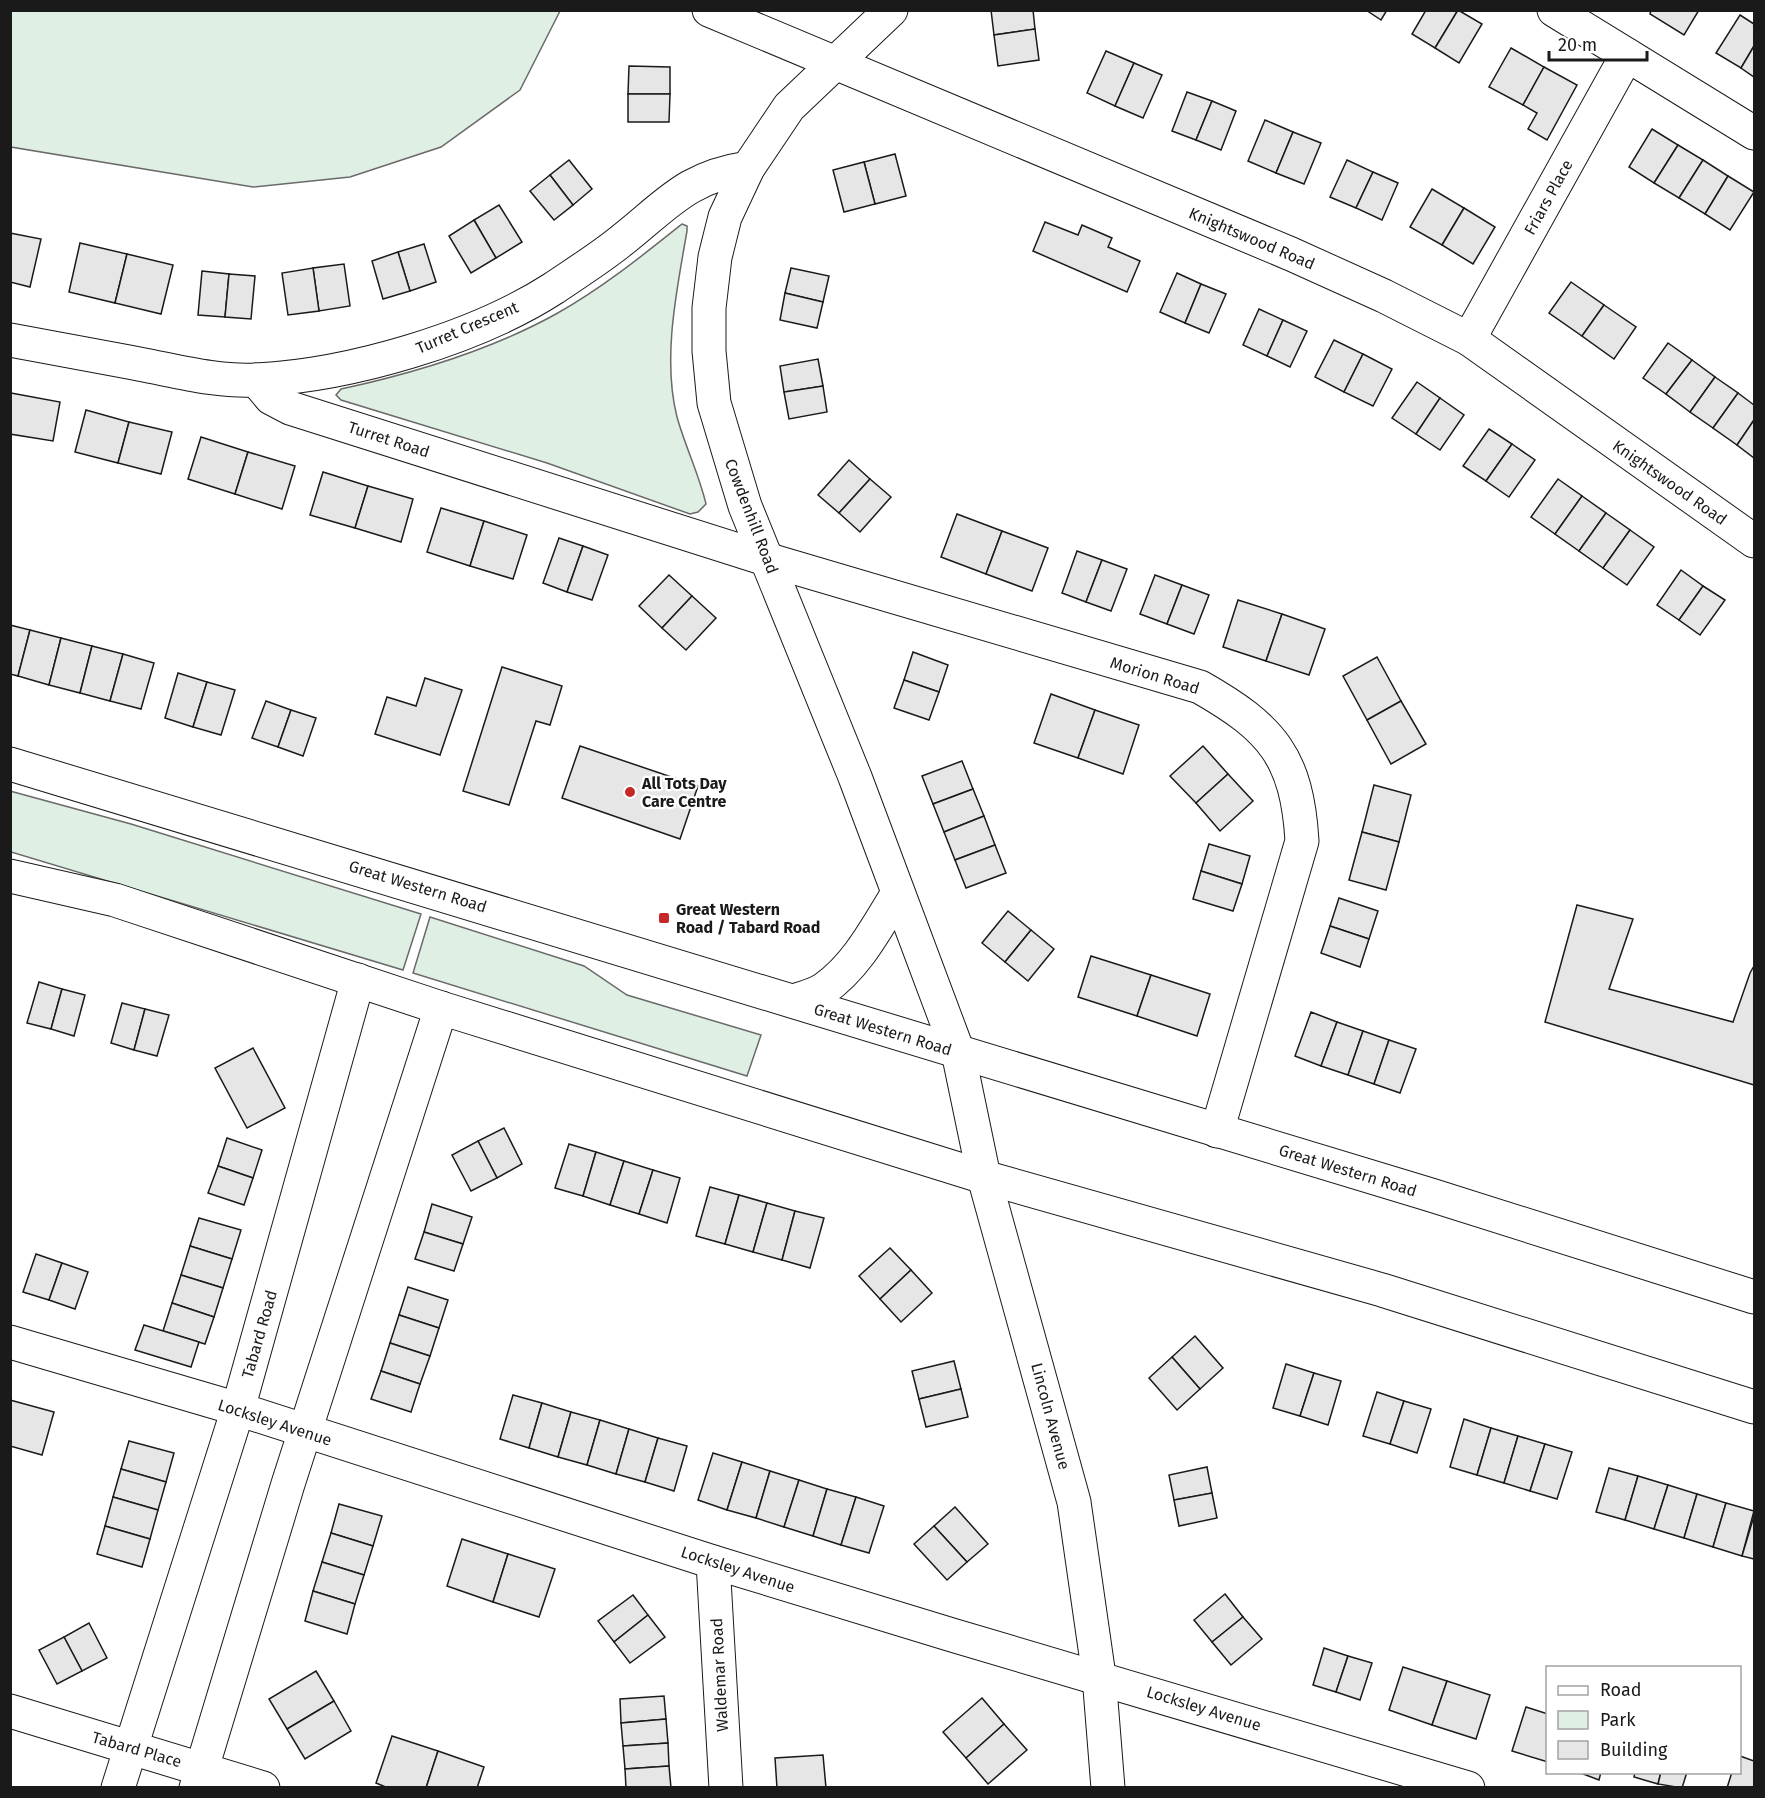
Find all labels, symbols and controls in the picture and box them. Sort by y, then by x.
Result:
scale bar [1549,24,1646,62]
text: 20 m [1558,34,1597,56]
street label: Friars Place [1520,156,1577,238]
street label: Knightswood Road [1186,203,1318,274]
street label: Turret Crescent [413,297,521,358]
street label: Turret Road [346,417,432,462]
street label: Knightswood Road [1609,436,1730,529]
street label: Cowdenhill Road [721,456,782,576]
street label: Morion Road [1108,653,1202,698]
place label: All Tots Day Care Centre [641,774,727,811]
marker: All Tots Day Care Centre [623,785,637,799]
street label: Great Western Road [347,856,489,917]
place label: Great Western Road / Tabard Road [676,900,820,937]
marker: Great Western Road / Tabard Road [657,911,671,925]
street label: Great Western Road [812,999,954,1060]
street label: Great Western Road [1277,1140,1419,1201]
street label: Tabard Road [238,1288,281,1380]
street label: Lincoln Avenue [1027,1361,1074,1472]
street label: Locksley Avenue [216,1395,334,1450]
street label: Locksley Avenue [679,1542,797,1597]
street label: Waldemar Road [707,1618,732,1732]
legend [1546,1666,1741,1774]
text: Road [1600,1679,1642,1701]
street label: Locksley Avenue [1144,1682,1263,1735]
text: Park [1600,1709,1636,1731]
street label: Tabard Place [90,1728,184,1771]
text: Building [1600,1739,1668,1761]

